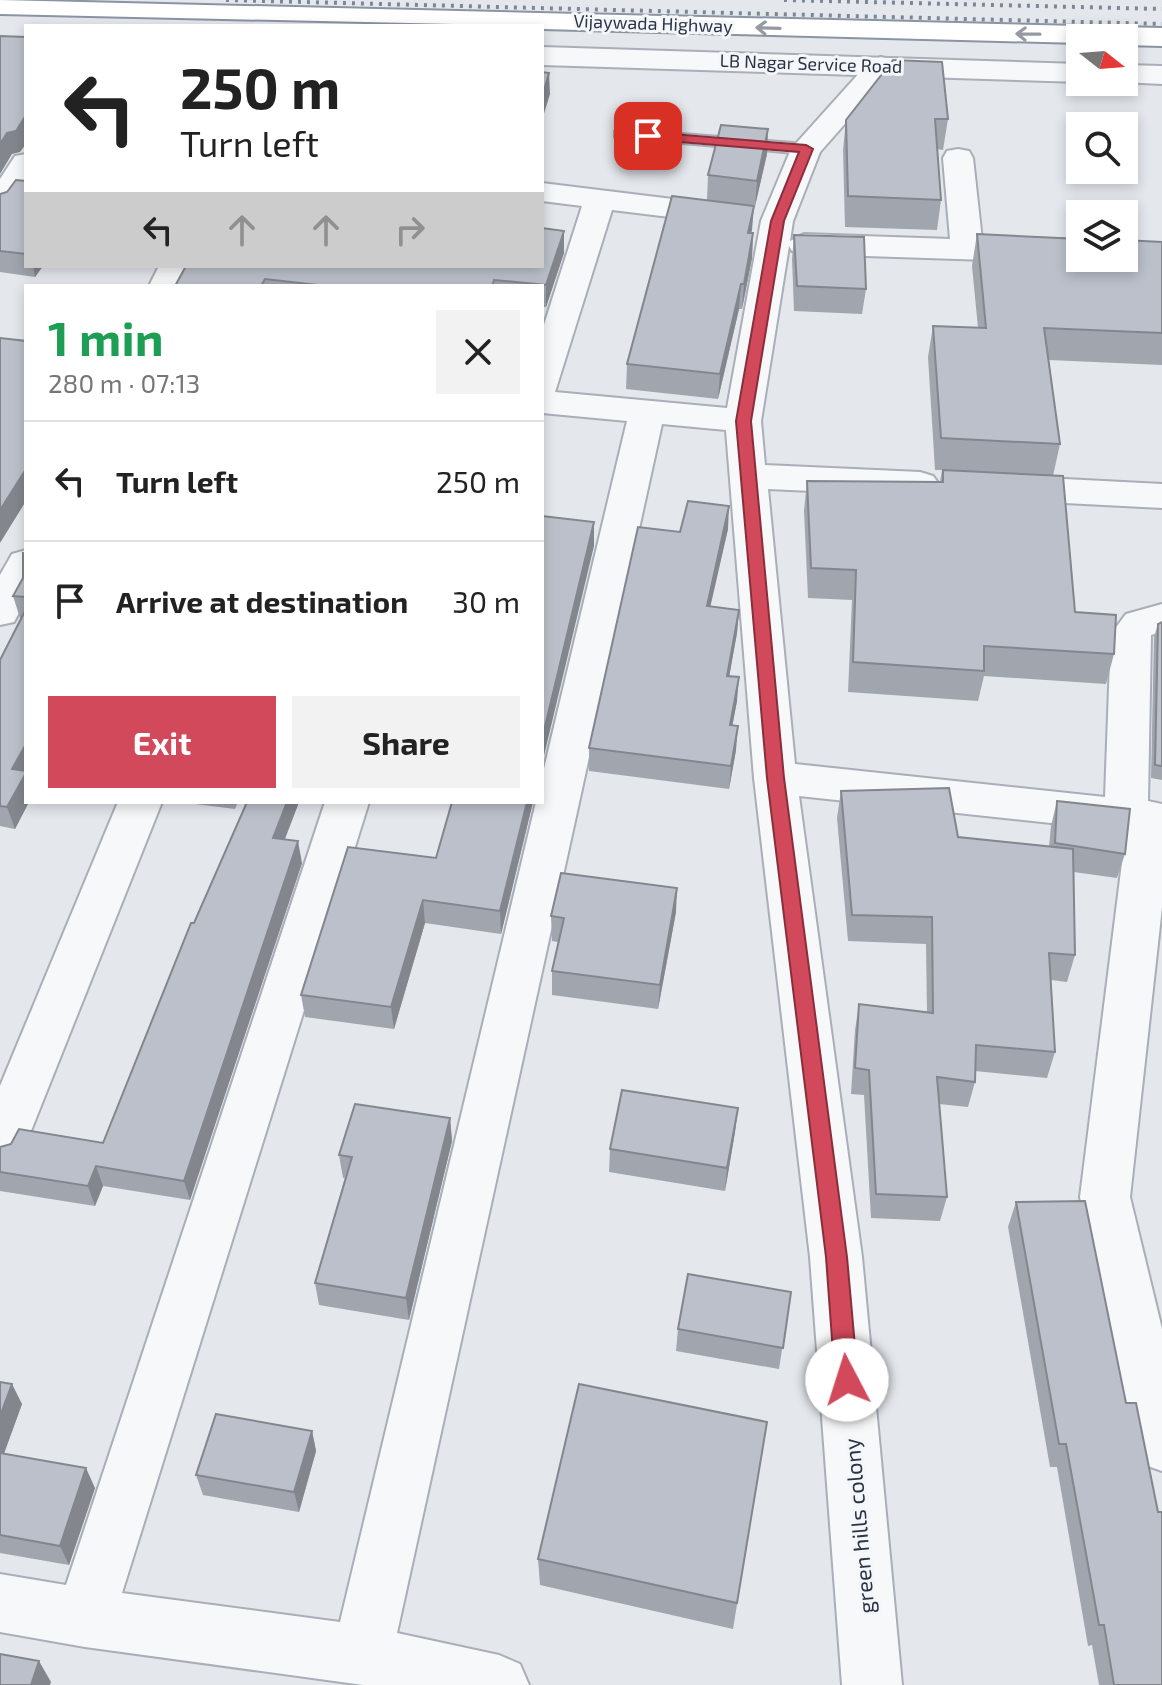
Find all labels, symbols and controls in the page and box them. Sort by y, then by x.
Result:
street label: Vijaywada Highway [573,9,734,37]
one-way arrow [755,20,782,35]
north arrow [1066,24,1138,96]
map controls [1066,24,1138,272]
one-way arrow [1015,27,1042,42]
street label: LB Nagar Service Road [719,49,903,77]
text: 250 m [180,53,340,120]
icon: left [48,56,152,160]
pin [614,102,682,170]
button: search [1066,112,1138,184]
icon: arrive [626,114,670,158]
text: Turn left [180,121,319,164]
button: layers [1066,200,1138,272]
icon: left [136,208,180,252]
icon: ahead [220,208,264,252]
icon: ahead [304,208,348,252]
icon: right [388,208,432,252]
text: 1 min [48,308,164,366]
button: close [436,310,520,394]
text: 280 m · 07:13 [48,367,200,398]
icon: left [48,459,92,503]
text: Turn left [116,463,238,499]
text: 250 m [436,463,520,499]
icon: arrive [48,579,92,623]
text: Arrive at destination [116,583,408,619]
text: 30 m [452,583,520,619]
button: Exit [48,696,276,788]
button: Share [292,696,520,788]
position arrow [805,1338,889,1422]
street label: green hills colony [837,1437,879,1615]

